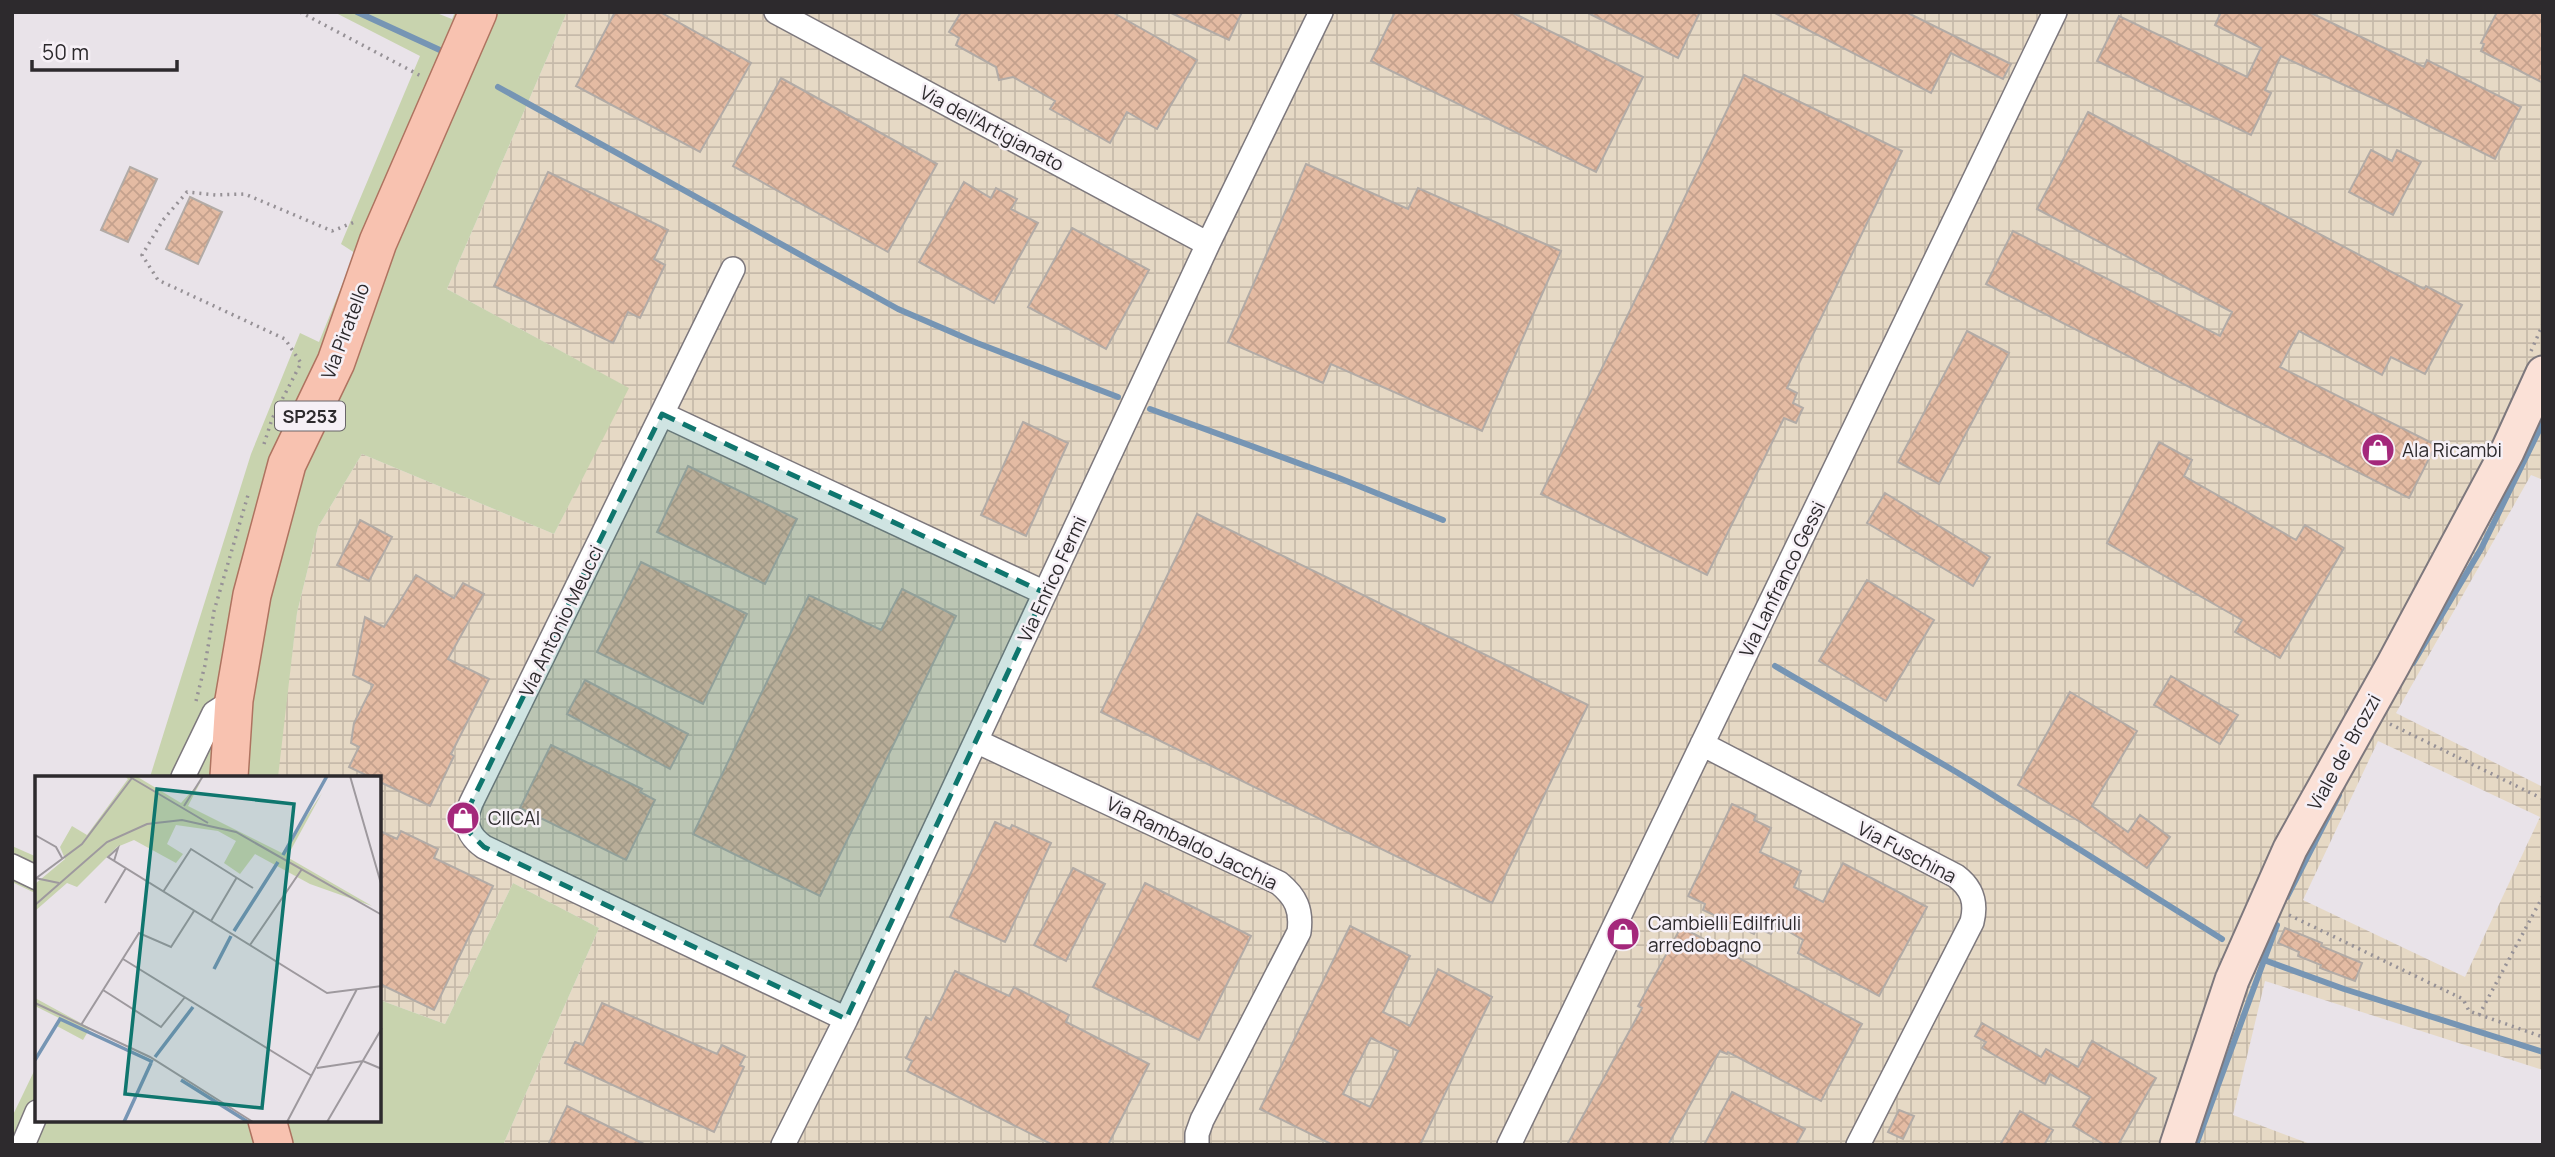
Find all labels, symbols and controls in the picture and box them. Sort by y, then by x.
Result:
scale bar [32,28,177,72]
text: 50 m [42,38,89,66]
street label: Via dell'Artigianato [915,79,1069,177]
street label: Via Piratello [315,279,375,383]
road number: SP253 [275,402,345,430]
shop icon: Ala Ricambi [2359,431,2397,469]
place label: Ala Ricambi [2402,437,2502,463]
street label: Via Lanfranco Gessi [1733,497,1831,661]
street label: Via Enrico Fermi [1011,512,1093,646]
street label: Via Antonio Meucci [513,541,609,701]
street label: Viale de' Brozzi [2301,689,2387,815]
inset map [35,776,382,1122]
street label: Via Rambaldo Jacchia [1102,790,1282,896]
shop icon: CIICAI [444,799,482,837]
place label: CIICAI [488,805,540,831]
street label: Via Fuschina [1853,815,1961,889]
place label: Cambielli Edilfriuli arredobagno [1648,910,1801,958]
shop icon: Cambielli Edilfriuli arredobagno [1604,915,1642,953]

